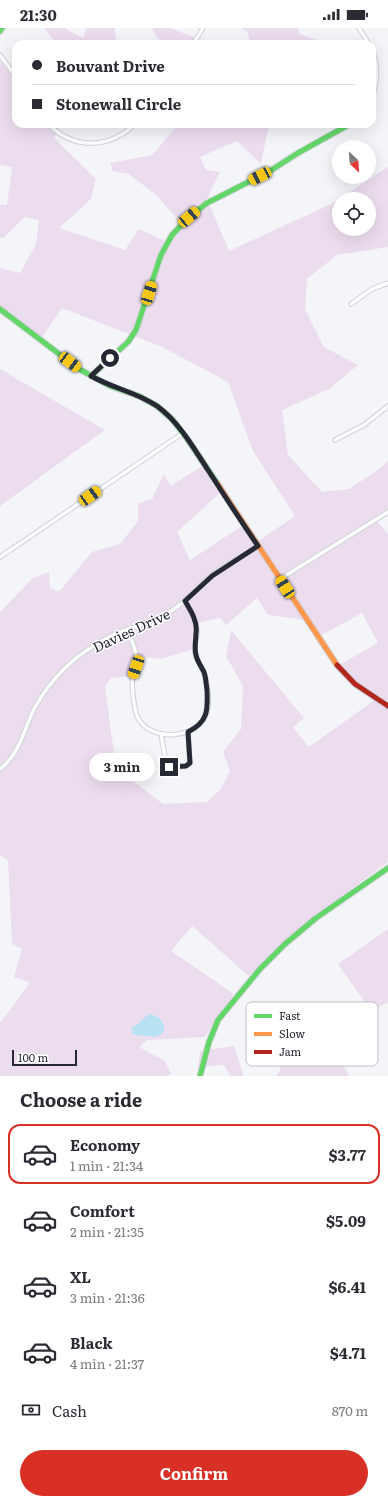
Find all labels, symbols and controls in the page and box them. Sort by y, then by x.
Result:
text: 21:30 [20,3,57,26]
text: Bouvant Drive [56,54,165,77]
text: Stonewall Circle [56,92,181,115]
north arrow [332,140,376,184]
map controls [332,140,376,236]
car [247,165,273,187]
button: locate [332,192,376,236]
car [176,205,202,229]
car [140,280,158,306]
route start [101,349,119,367]
car [57,350,83,374]
car [77,484,103,508]
car [273,574,297,600]
street label: Davies Drive [89,603,173,657]
car [126,654,146,680]
callout: 3 min [89,753,155,781]
text: 3 min [104,757,140,776]
route end [160,758,178,776]
legend [246,1002,378,1066]
text: Fast [279,1007,301,1023]
text: Slow [279,1025,305,1041]
text: Jam [279,1043,302,1059]
scale bar [12,1048,77,1067]
text: 100 m [18,1049,48,1065]
text: Choose a ride [20,1086,142,1113]
text: Economy [70,1133,140,1156]
icon: car [22,1136,58,1172]
text: $3.77 [329,1143,366,1166]
text: 1 min · 21:34 [70,1156,143,1175]
text: Comfort [70,1199,135,1222]
icon: car [22,1202,58,1238]
text: $5.09 [326,1209,366,1232]
text: 2 min · 21:35 [70,1222,144,1241]
text: XL [70,1265,91,1288]
icon: car [22,1268,58,1304]
text: $6.41 [329,1275,366,1298]
text: 3 min · 21:36 [70,1288,145,1307]
text: Black [70,1331,113,1354]
icon: car [22,1334,58,1370]
text: $4.71 [330,1341,366,1364]
text: 4 min · 21:37 [70,1354,144,1373]
icon: cash [20,1399,42,1421]
text: Cash [52,1399,87,1422]
text: 870 m [332,1401,368,1420]
button: Confirm [20,1450,368,1496]

